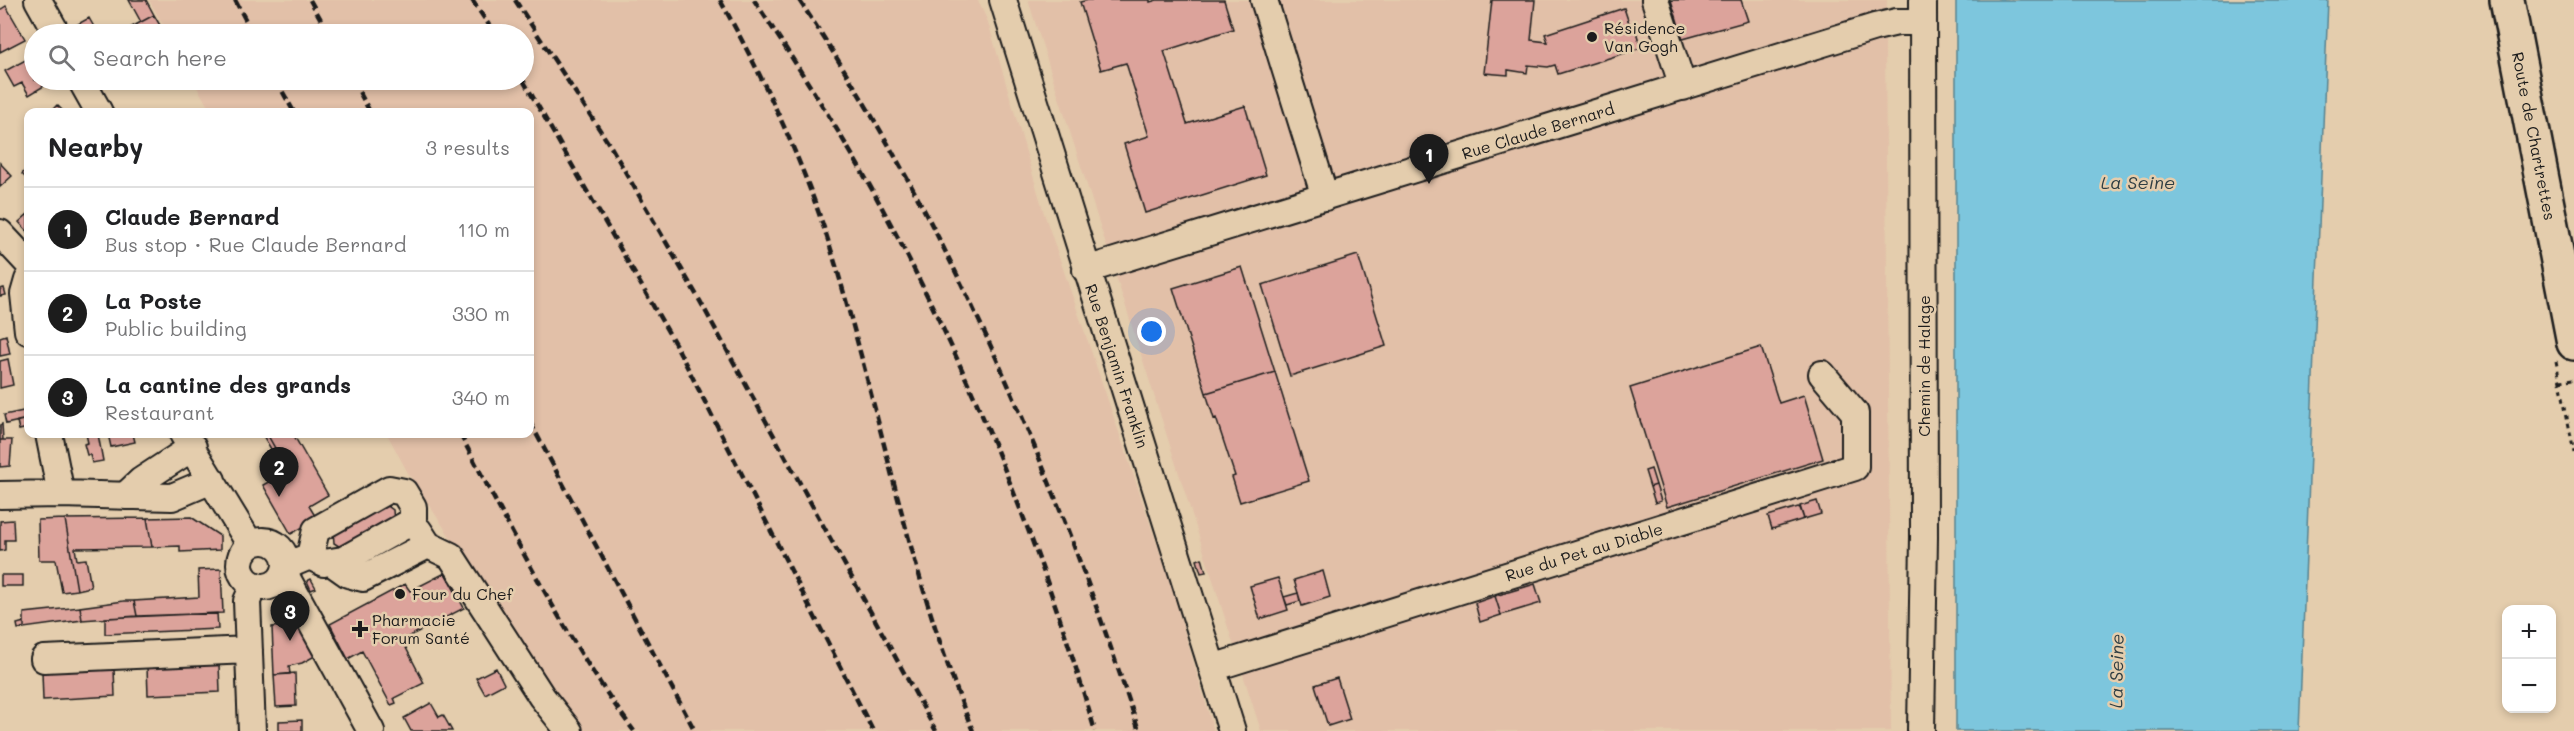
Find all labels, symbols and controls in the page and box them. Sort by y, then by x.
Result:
place label: Résidence Van Gogh [1604,17,1685,56]
search box [24,24,534,90]
marker: Résidence Van Gogh [1585,30,1599,44]
icon: search [45,41,78,74]
text: Search here [93,43,227,72]
street label: Route de Chartrettes [2508,50,2561,222]
street label: Rue Claude Bernard [1459,97,1617,164]
text: Nearby [48,130,143,164]
text: 3 results [425,134,510,160]
pin: 1 [1410,134,1448,184]
water label: La Seine [2101,170,2175,194]
text: Claude Bernard [105,202,279,231]
text: 1 [63,216,72,242]
text: 110 m [457,216,510,242]
text: Bus stop · Rue Claude Bernard [105,231,407,257]
street label: Rue Benjamin Franklin [1081,281,1154,451]
text: La Poste [105,286,202,315]
street label: Chemin de Halage [1913,295,1934,437]
text: 2 [62,300,73,326]
text: 330 m [452,300,510,326]
text: Public building [105,315,247,341]
your location [1137,317,1166,346]
text: La cantine des grands [105,370,351,399]
text: 3 [62,384,74,410]
text: 340 m [452,384,510,410]
text: Restaurant [105,399,215,425]
pin: 2 [260,448,298,497]
street label: Rue du Pet au Diable [1503,518,1665,585]
place label: Four du Chef [412,583,514,604]
marker: Four du Chef [393,587,407,601]
pin: 3 [270,592,310,641]
map controls [2502,605,2556,713]
button: + [2502,605,2556,659]
place label: Pharmacie Forum Santé [372,609,470,648]
marker: Pharmacie Forum Santé [353,622,367,636]
water label: La Seine [2103,634,2129,708]
button: − [2502,659,2556,713]

